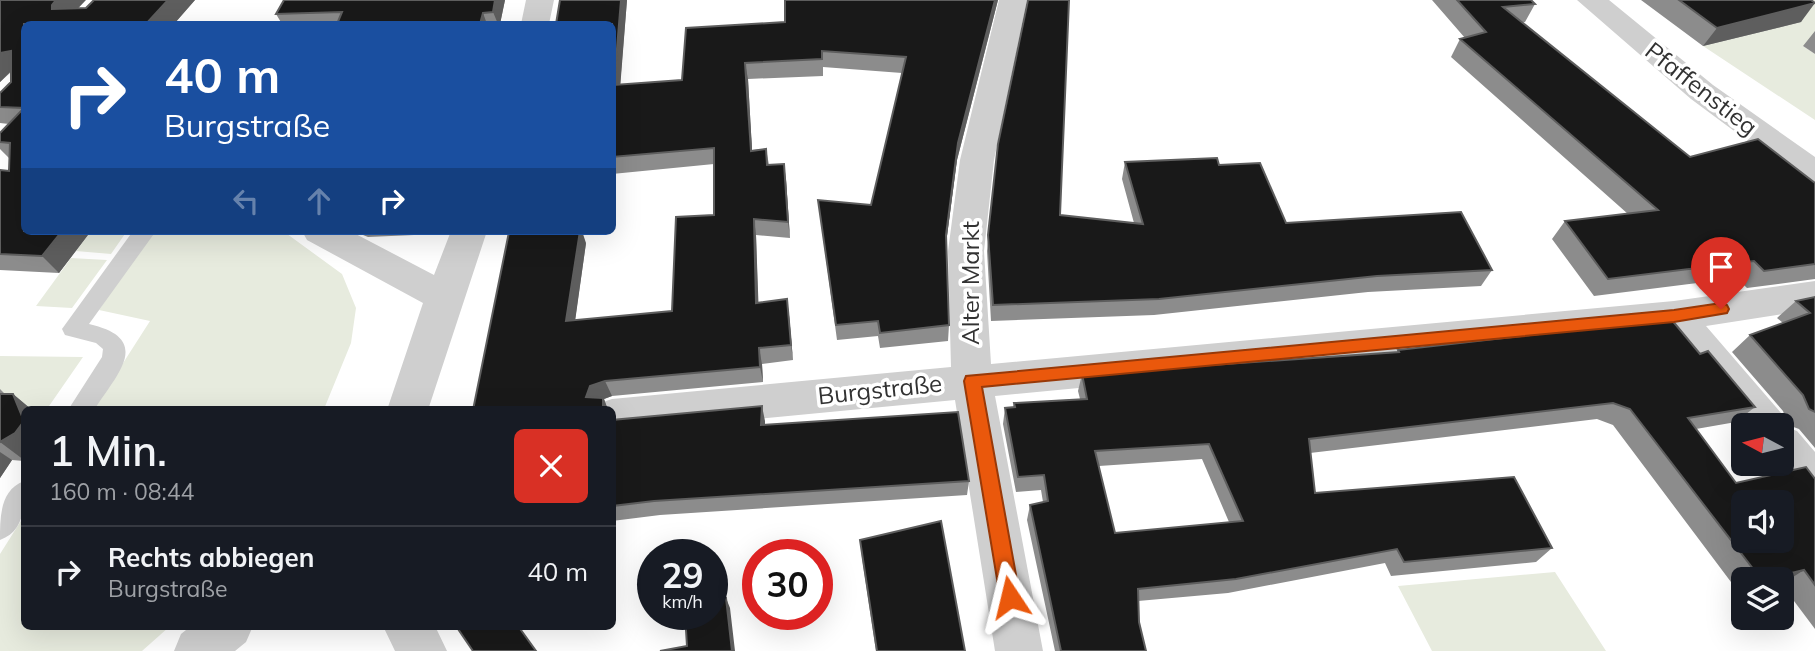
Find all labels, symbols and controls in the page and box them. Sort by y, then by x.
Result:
street label: Pfaffenstieg [1640,35,1764,141]
text: 40 m [164,44,280,105]
icon: right [49,49,140,140]
text: Burgstraße [164,105,330,145]
icon: left [227,182,265,220]
icon: ahead [300,182,338,220]
icon: right [373,182,411,220]
street label: Alter Markt [955,221,985,345]
pin [1691,237,1751,309]
icon: arrive [1702,248,1740,286]
street label: Burgstraße [816,368,943,410]
north arrow [1731,413,1794,476]
map controls [1731,413,1794,630]
text: 1 Min. [49,424,167,477]
button: close [514,429,588,503]
text: 160 m · 08:44 [49,477,194,506]
button: sound [1731,490,1794,553]
speed limit sign: 30 [742,539,833,630]
text: Rechts abbiegen [108,541,314,574]
icon: right [49,553,87,591]
text: 29 [661,553,704,597]
text: 40 m [527,555,588,588]
position arrow [973,560,1047,634]
button: layers [1731,567,1794,630]
text: Burgstraße [108,574,227,603]
text: km/h [662,590,703,613]

